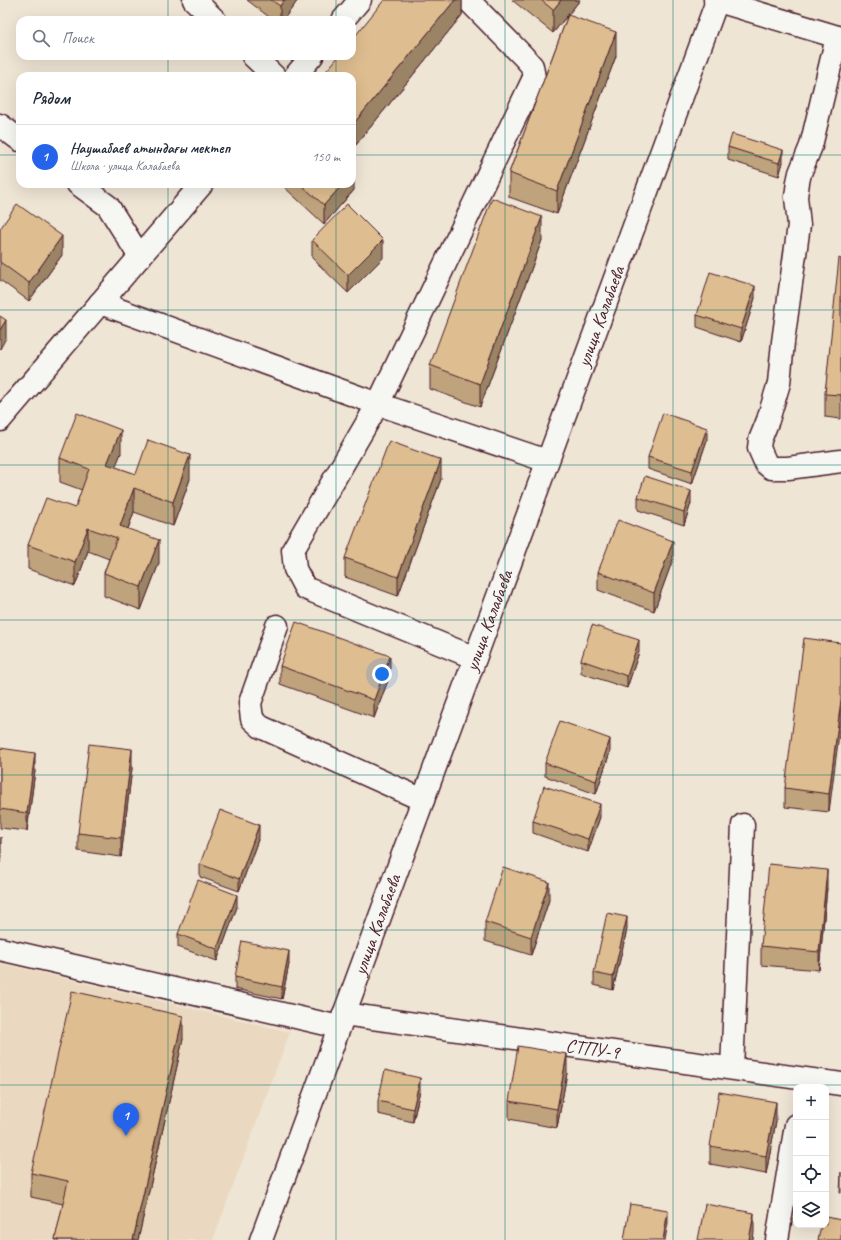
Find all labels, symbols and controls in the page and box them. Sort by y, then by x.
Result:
search box [16,16,356,60]
icon: search [30,27,52,49]
text: Поиск [62,29,94,48]
text: Рядом [32,88,70,109]
text: Наушабаев атындағы мектеп [70,139,230,158]
text: 1 [42,149,48,165]
text: 150 m [312,149,340,165]
text: Школа · улица Калабаева [70,158,180,174]
street label: улица Калабаева [571,262,631,371]
street label: улица Калабаева [459,566,519,675]
your location [372,664,392,684]
street label: улица Калабаева [347,870,407,979]
street label: СТПУ-9 [564,1033,622,1065]
map controls [793,1084,829,1228]
button: + [793,1084,829,1120]
pin: 1 [113,1103,139,1136]
button: − [793,1120,829,1156]
button: locate [793,1156,829,1192]
button: layers [793,1192,829,1228]

